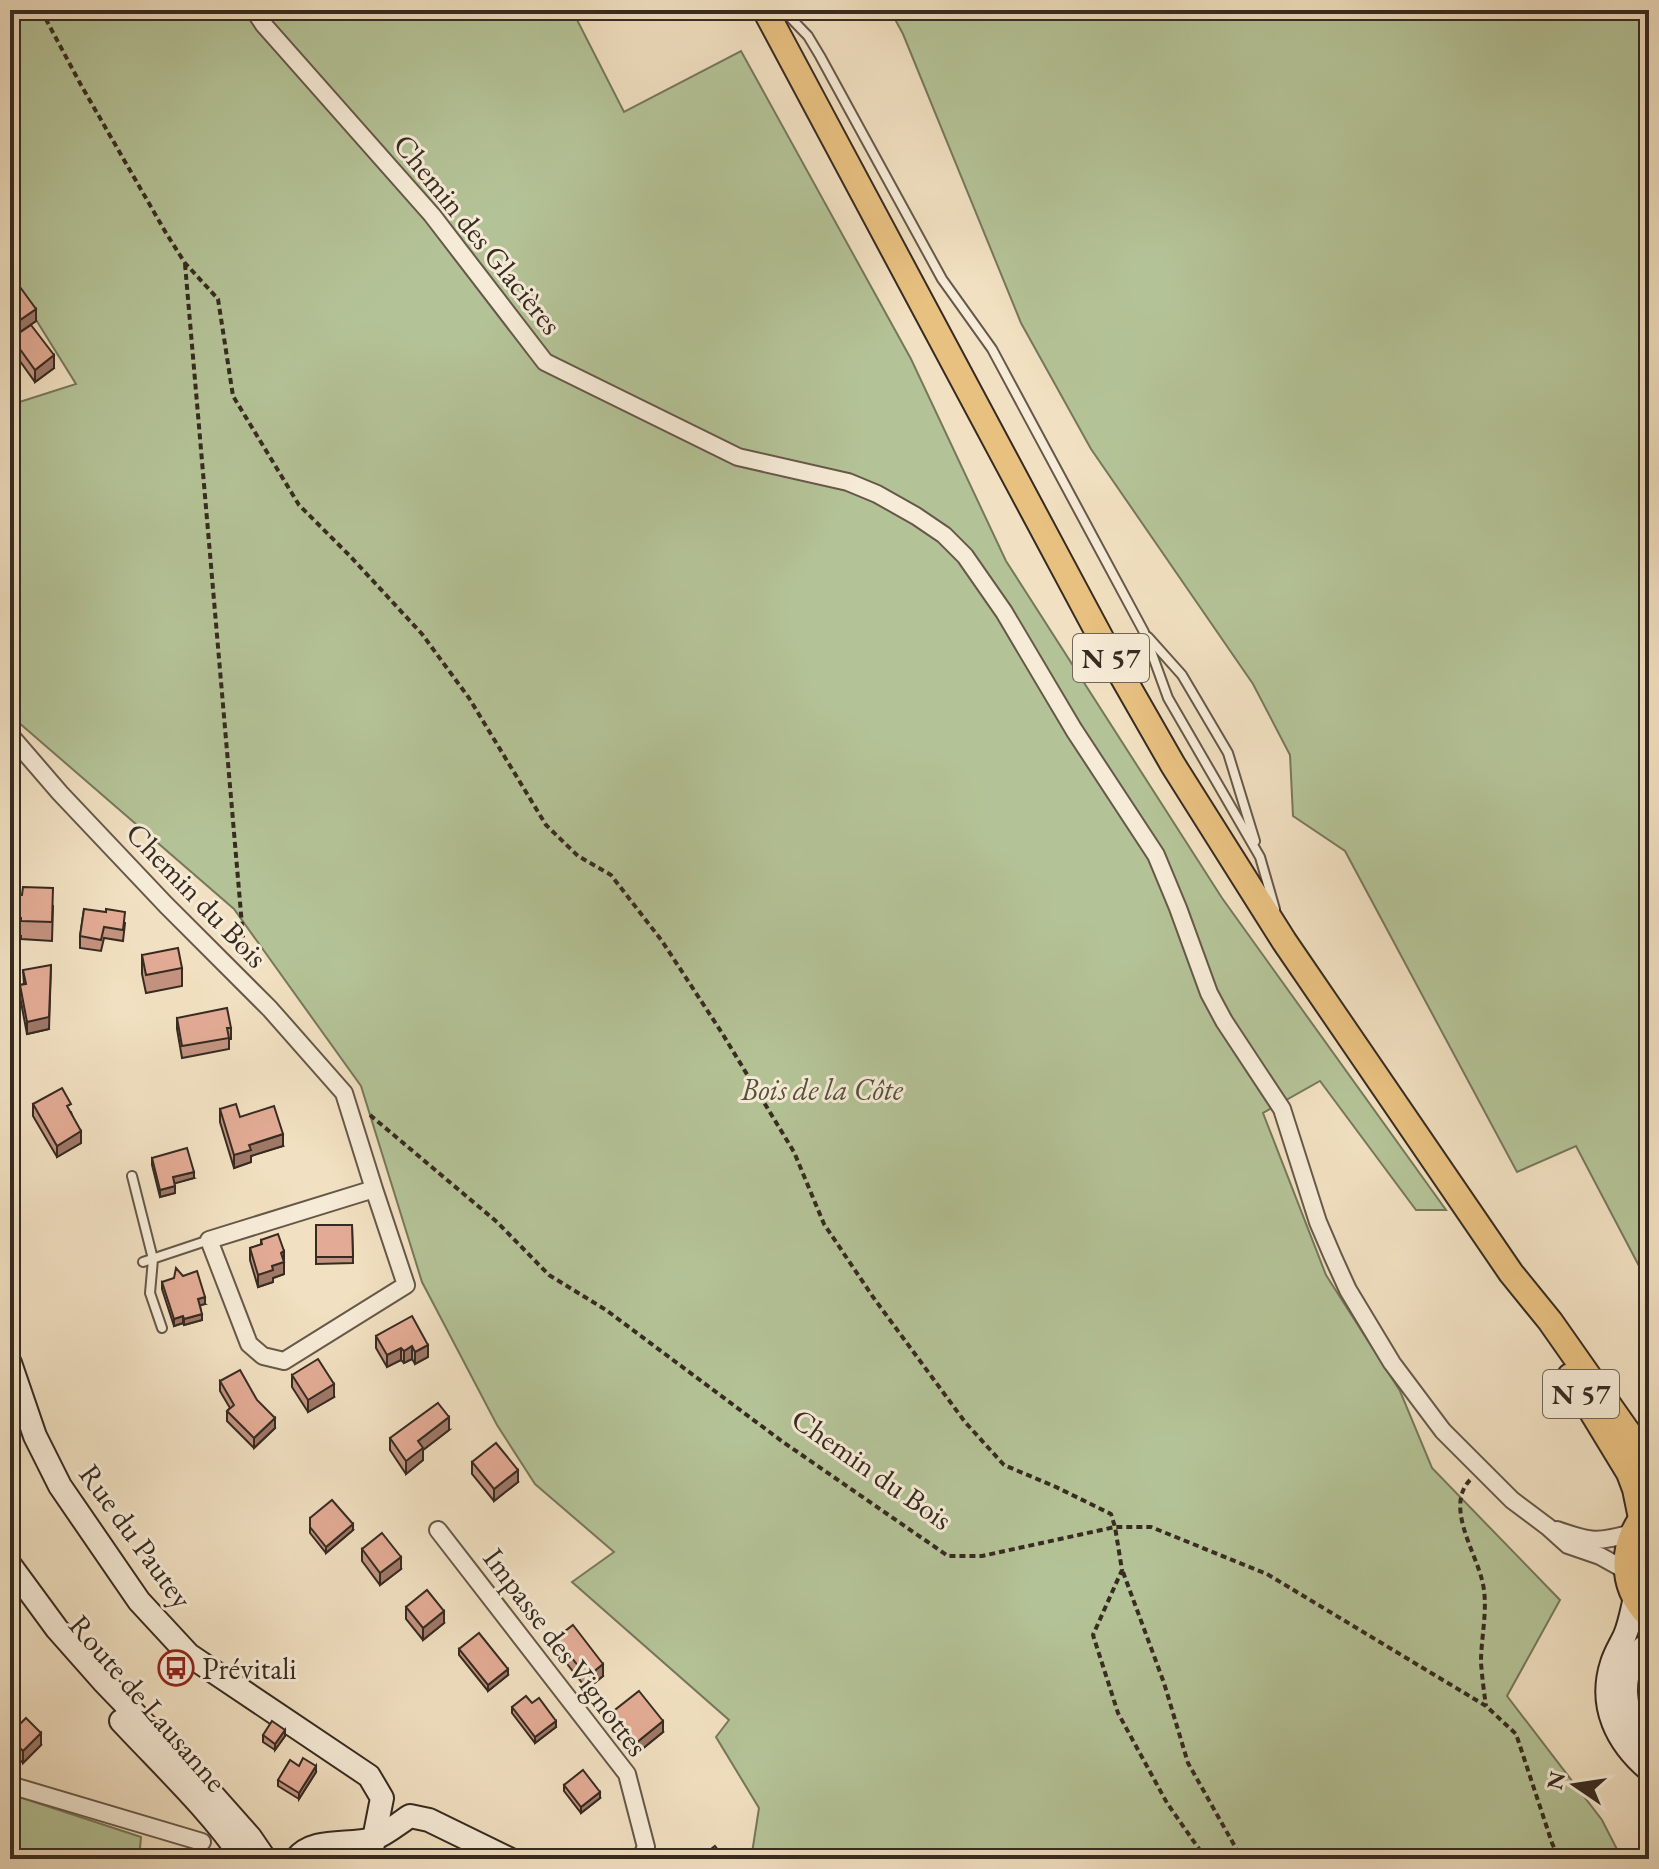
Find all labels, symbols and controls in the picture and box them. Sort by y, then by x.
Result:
street label: Chemin des Glacières [385,126,571,342]
road number: N 57 [1073,634,1149,682]
street label: Chemin du Bois [118,814,276,976]
park label: Bois de la Côte [740,1070,904,1109]
road number: N 57 [1543,1370,1619,1418]
street label: Chemin du Bois [784,1399,960,1539]
street label: Rue du Pautey [71,1456,202,1617]
street label: Impasse des Vignottes [475,1540,657,1764]
street label: Route de Lausanne [60,1606,236,1800]
bus stop icon: Prévitali [157,1649,195,1687]
place label: Prévitali [202,1649,297,1688]
north arrow [1535,1745,1615,1825]
text: N [1540,1768,1572,1793]

